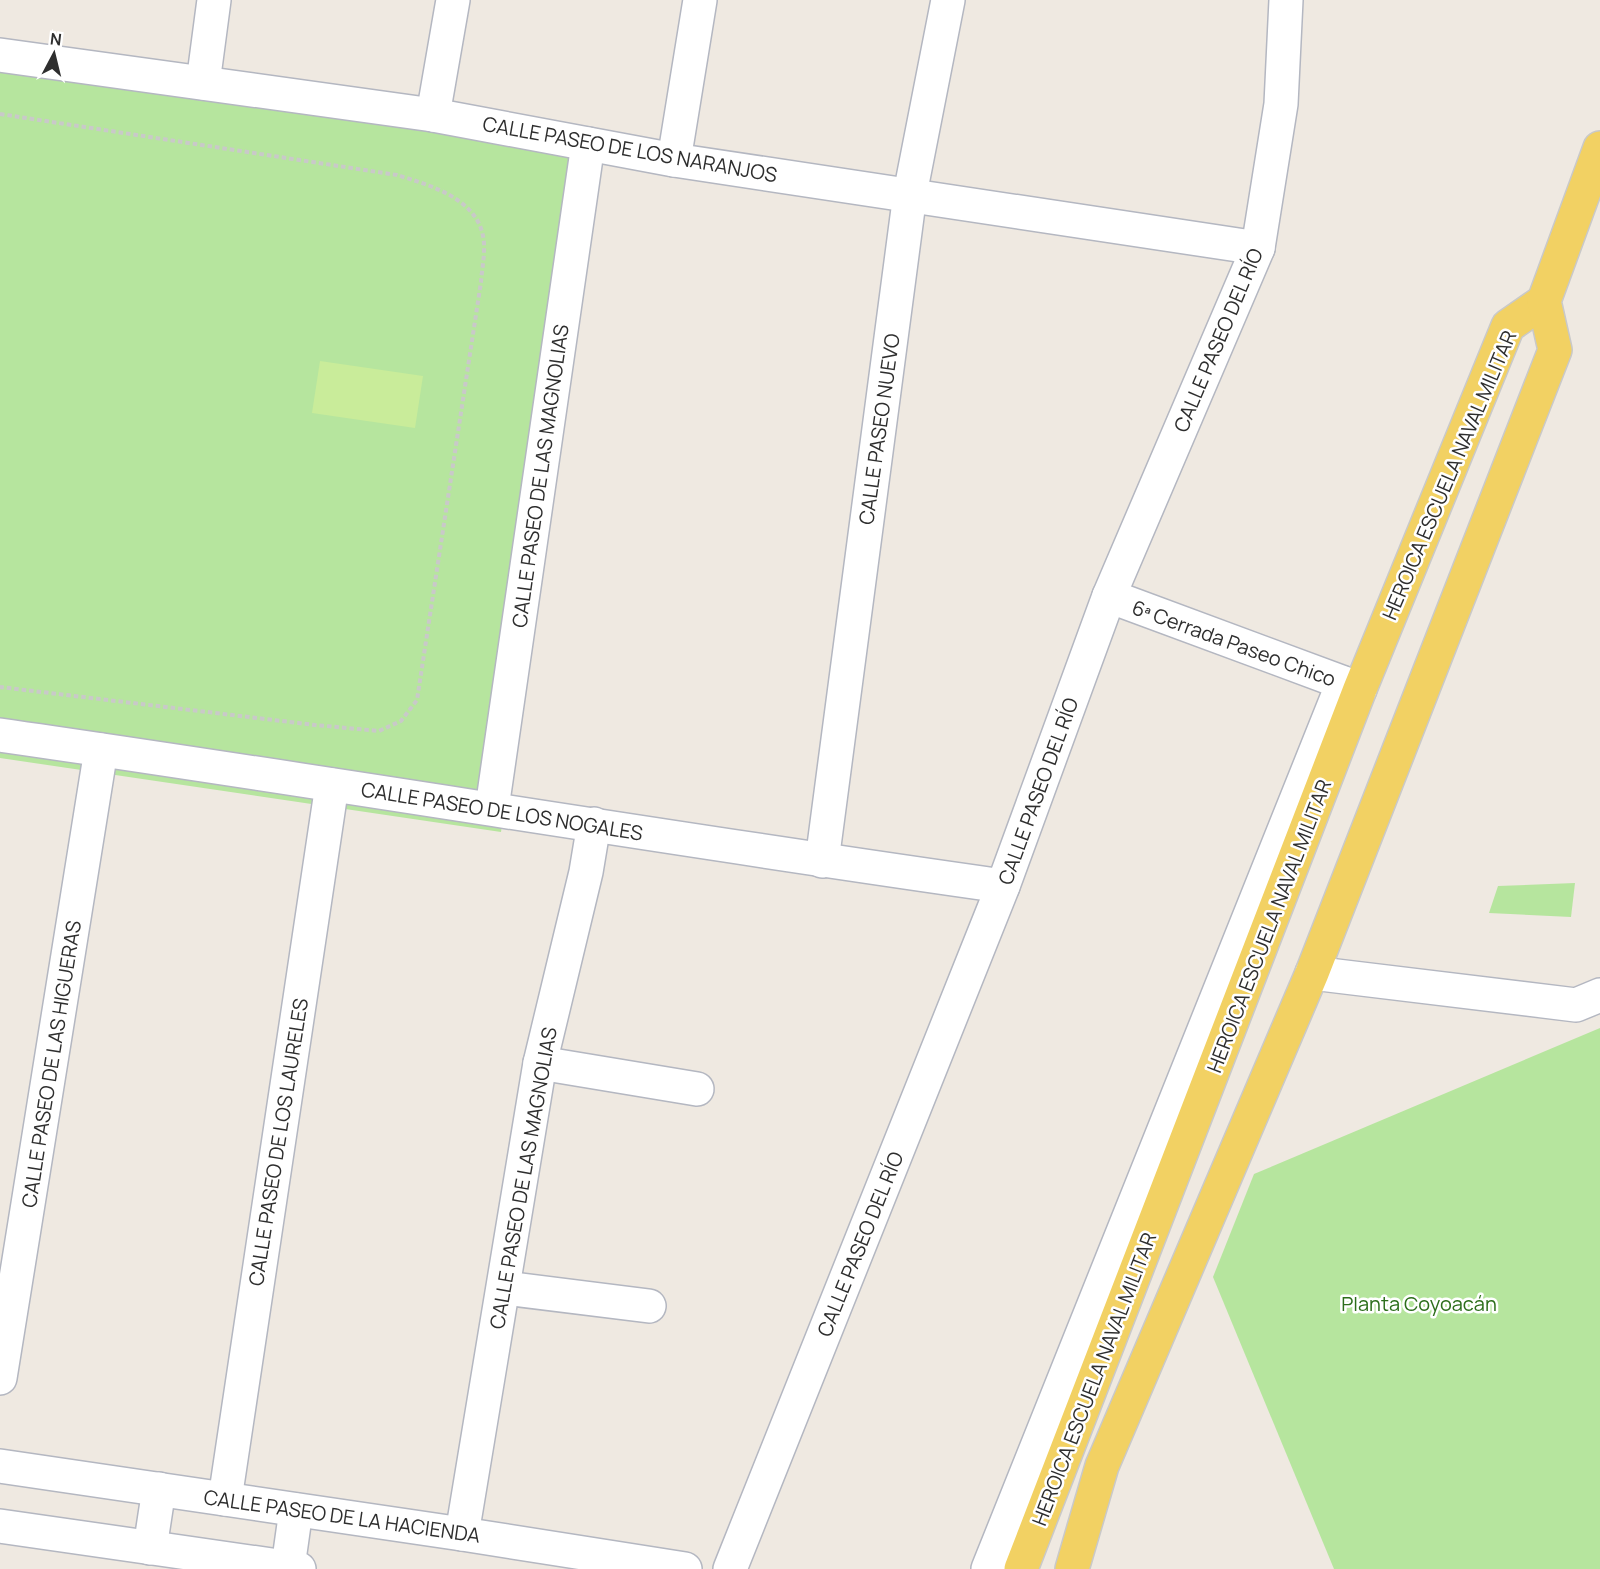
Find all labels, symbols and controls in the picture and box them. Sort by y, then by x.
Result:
north arrow [24,24,84,84]
text: N [49,27,63,51]
street label: CALLE PASEO DE LOS NARANJOS [481,110,779,188]
street label: CALLE PASEO DEL RÍO [1167,244,1269,436]
street label: CALLE PASEO DE LAS MAGNOLIAS [505,323,575,629]
street label: HEROICA ESCUELA NAVAL MILITAR [1376,326,1522,624]
street label: CALLE PASEO NUEVO [852,332,906,526]
street label: 6ª Cerrada Paseo Chico [1128,594,1340,693]
street label: CALLE PASEO DEL RÍO [992,694,1084,888]
street label: CALLE PASEO DE LOS NOGALES [359,775,645,847]
street label: HEROICA ESCUELA NAVAL MILITAR [1201,776,1337,1076]
street label: CALLE PASEO DE LAS HIGUERAS [15,919,87,1209]
street label: CALLE PASEO DE LOS LAURELES [242,996,314,1288]
street label: CALLE PASEO DE LAS MAGNOLIAS [483,1025,563,1331]
street label: CALLE PASEO DEL RÍO [811,1148,909,1340]
street label: HEROICA ESCUELA NAVAL MILITAR [1026,1229,1162,1529]
park label: Planta Coyoacán [1341,1290,1497,1317]
street label: CALLE PASEO DE LA HACIENDA [202,1483,482,1549]

